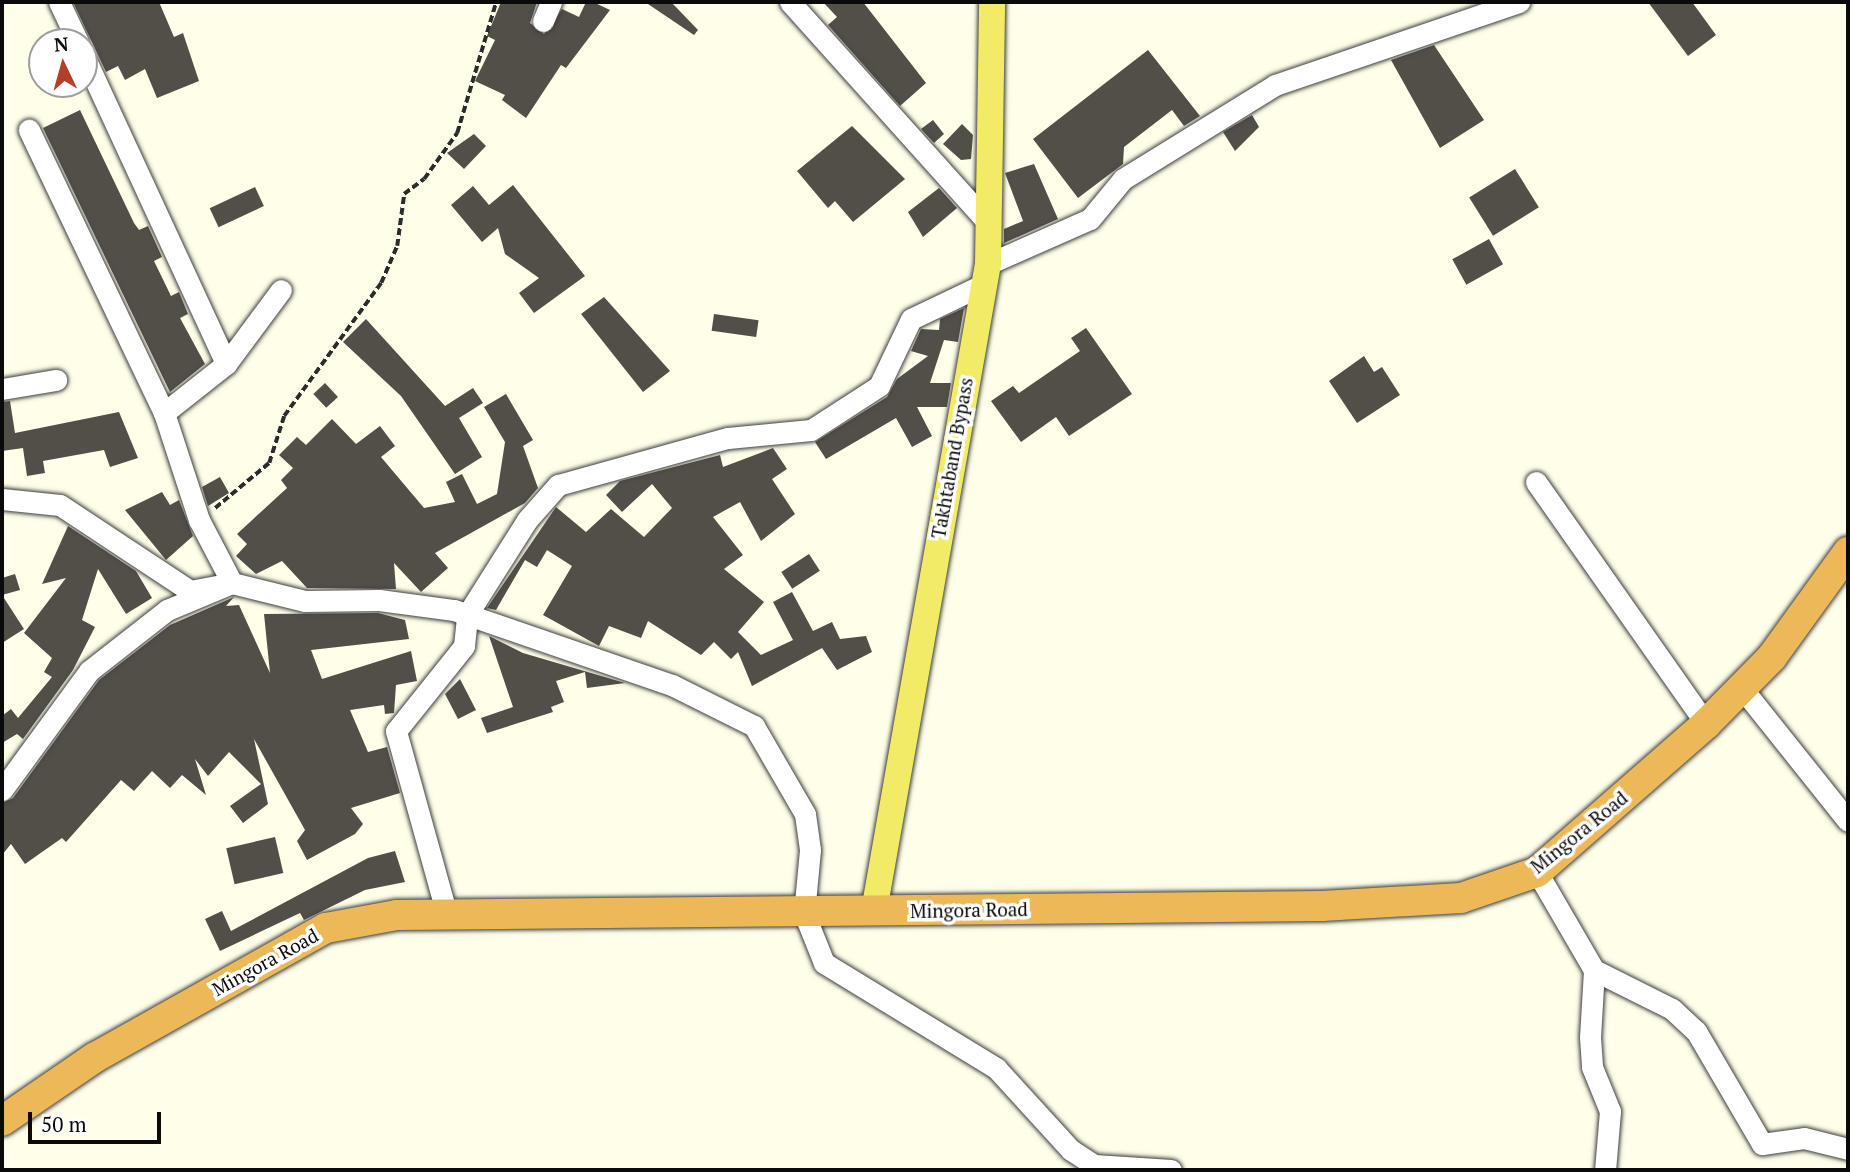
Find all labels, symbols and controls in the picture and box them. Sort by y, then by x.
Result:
north arrow [28,28,98,98]
text: N [53,30,70,57]
street label: Takhtaband Bypass [927,376,977,540]
street label: Mingora Road [1526,786,1632,878]
street label: Mingora Road [910,898,1028,922]
street label: Mingora Road [208,923,322,1001]
scale bar [32,1098,164,1142]
text: 50 m [41,1110,87,1138]

